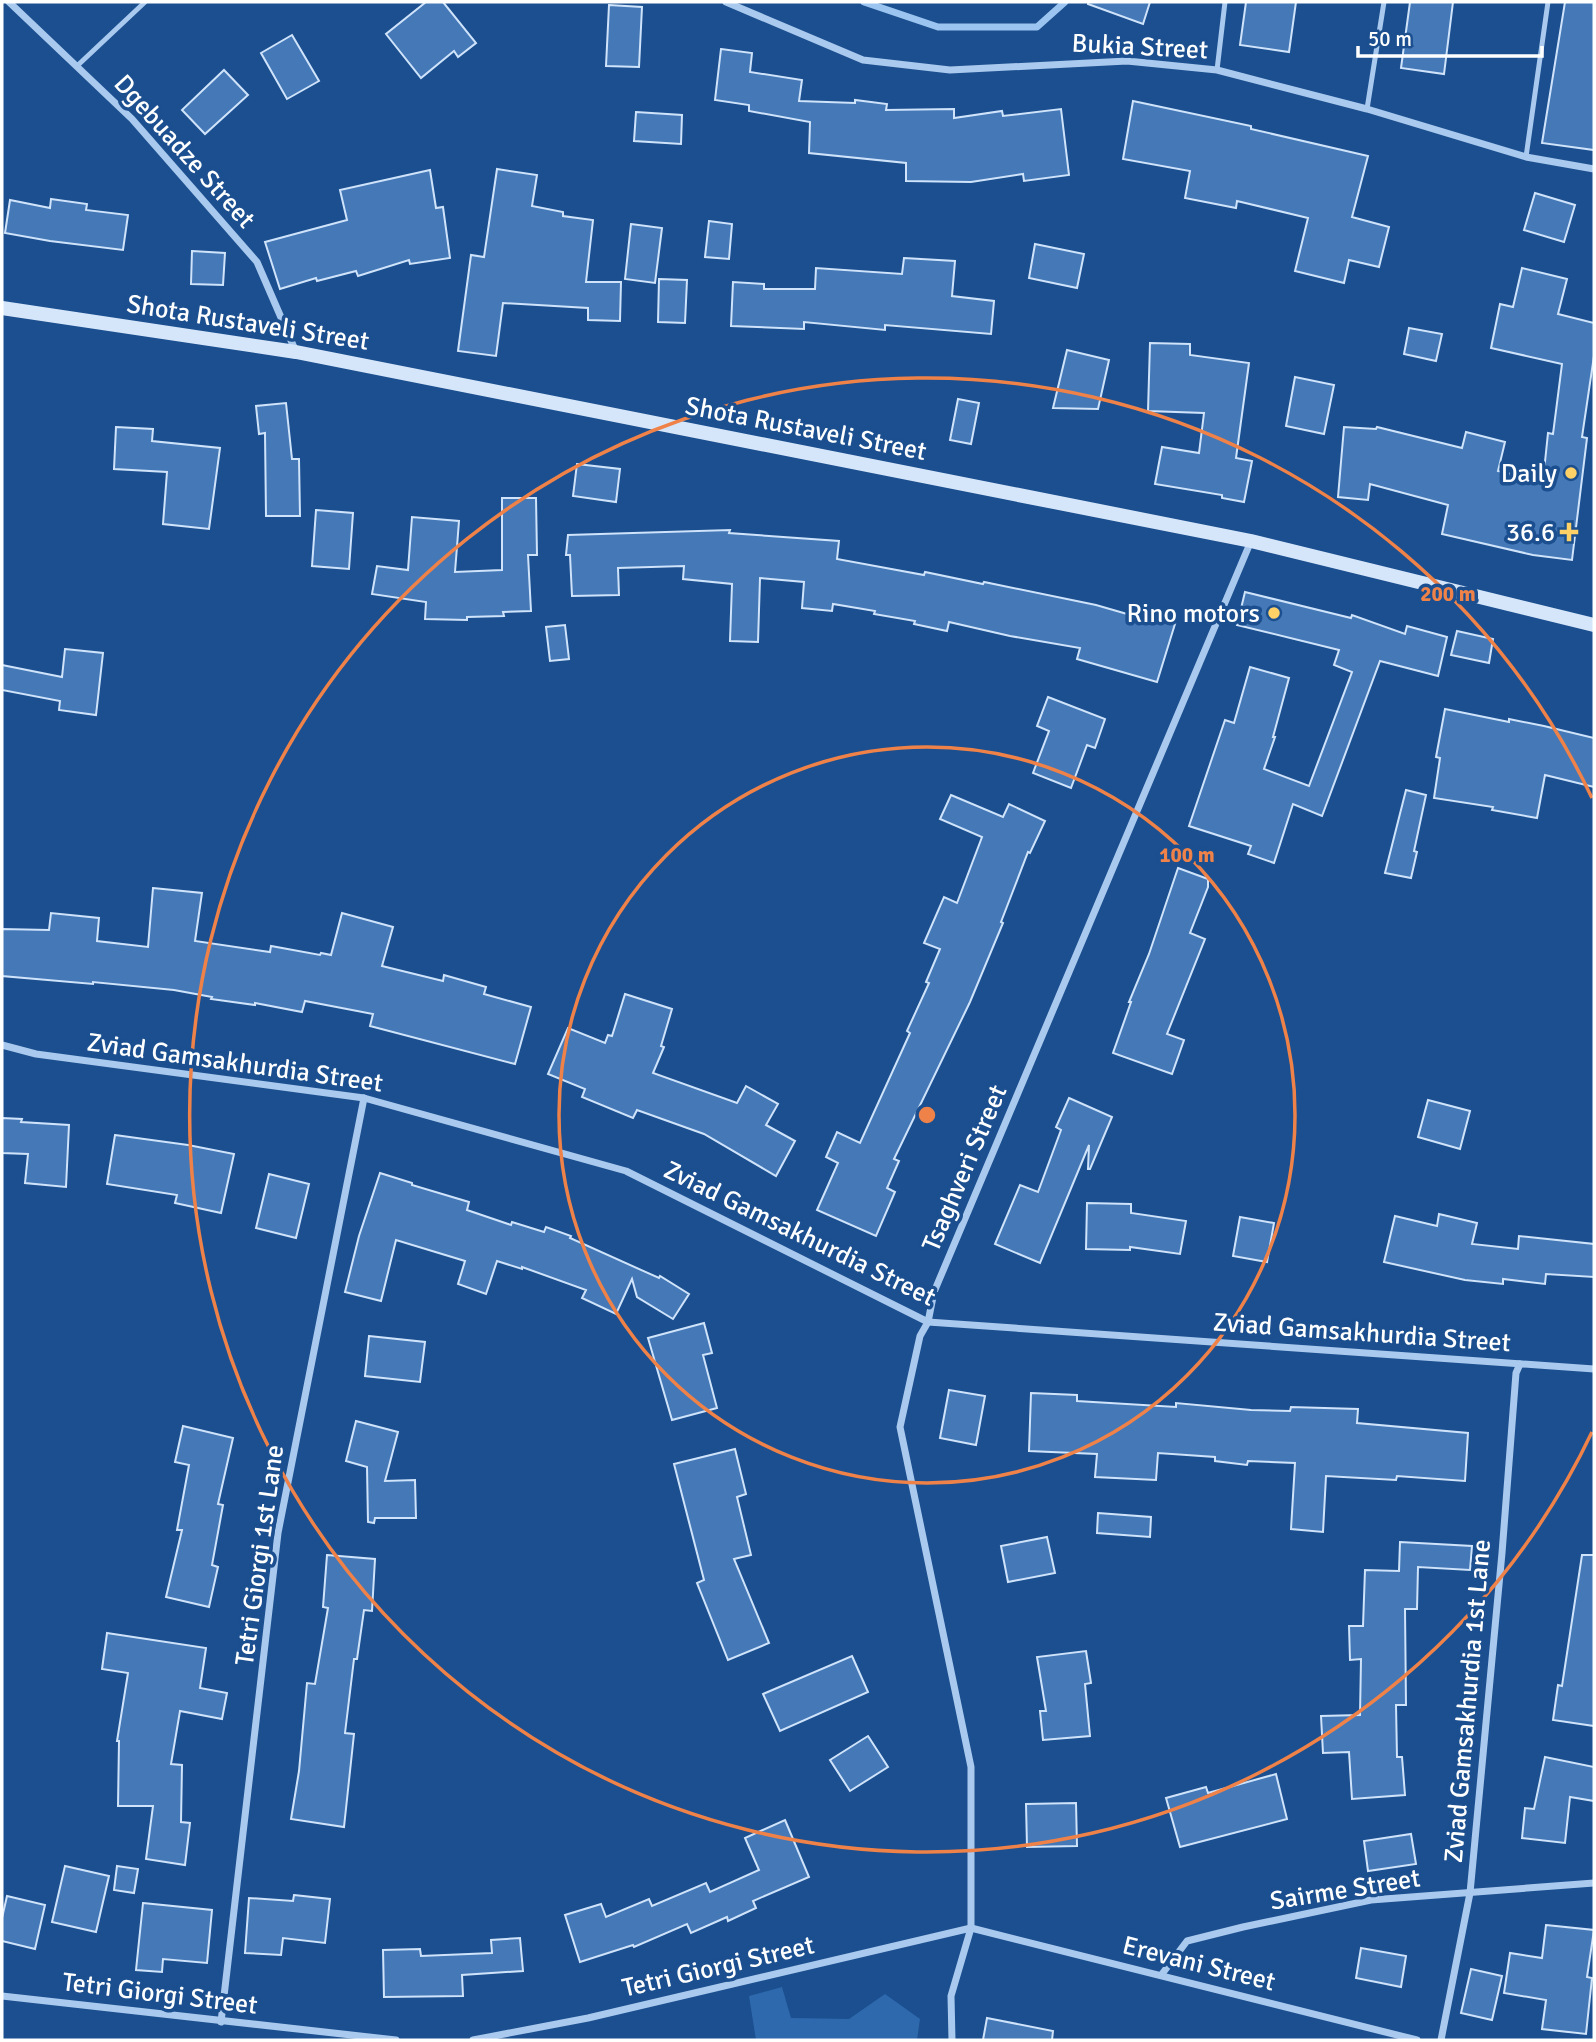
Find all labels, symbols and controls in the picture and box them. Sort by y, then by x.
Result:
scale bar [1358,14,1542,58]
text: 50 m [1368,26,1412,52]
street label: Bukia Street [1071,27,1209,67]
street label: Dgebuadze Street [107,68,262,235]
street label: Shota Rustaveli Street [124,288,371,358]
street label: Shota Rustaveli Street [683,390,929,468]
place label: Daily [1501,458,1557,490]
marker: Daily [1563,465,1579,481]
place label: 36.6 [1506,517,1555,549]
marker: 36.6 [1561,524,1577,540]
text: 200 m [1420,581,1476,607]
place label: Rino motors [1127,598,1260,630]
marker: Rino motors [1266,605,1282,621]
text: 100 m [1159,842,1215,868]
street label: Zviad Gamsakhurdia Street [85,1026,385,1100]
street label: Tsaghveri Street [915,1080,1014,1256]
centre of rings [915,1103,939,1127]
street label: Zviad Gamsakhurdia Street [658,1154,941,1314]
street label: Zviad Gamsakhurdia Street [1212,1307,1512,1359]
street label: Tetri Giorgi 1st Lane [229,1443,291,1668]
street label: Zviad Gamsakhurdia 1st Lane [1438,1538,1498,1864]
street label: Sairme Street [1268,1862,1422,1918]
street label: Tetri Giorgi Street [619,1929,817,2005]
street label: Erevani Street [1119,1930,1278,1998]
street label: Tetri Giorgi Street [61,1966,259,2022]

